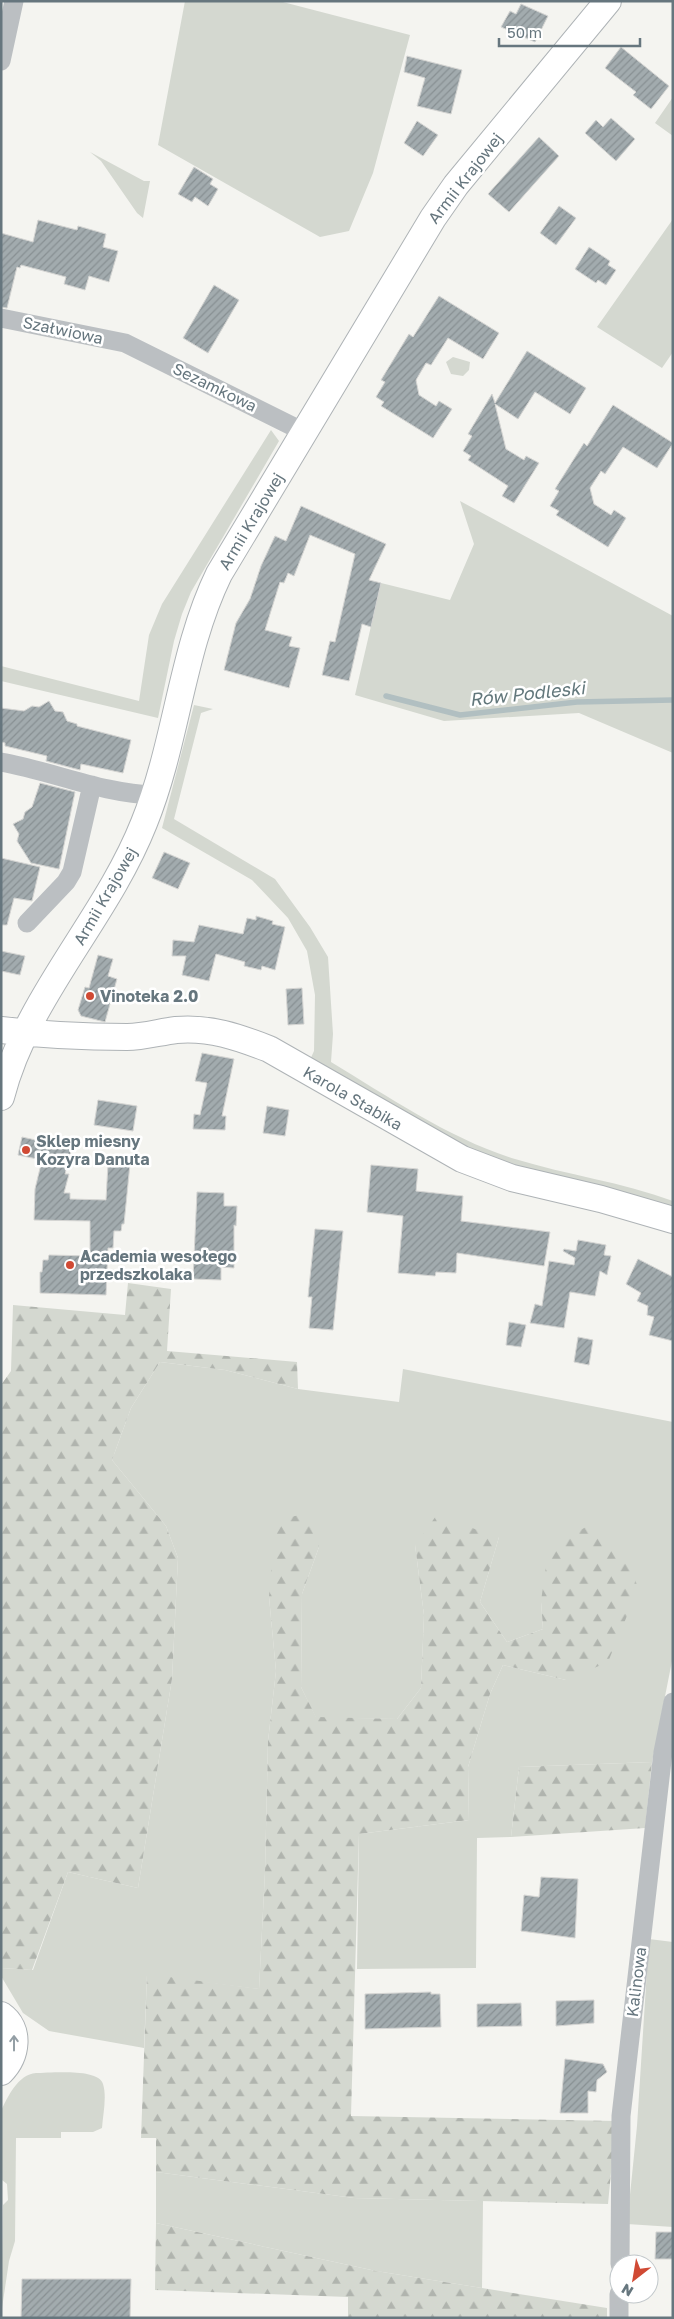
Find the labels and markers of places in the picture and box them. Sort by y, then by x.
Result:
place label: Vinoteka 2.0 [100,986,198,1006]
marker: Vinoteka 2.0 [84,990,96,1002]
place label: Sklep miesny Kozyra Danuta [36,1131,150,1169]
marker: Sklep miesny Kozyra Danuta [20,1144,32,1156]
place label: Academia wesołego przedszkolaka [80,1246,237,1284]
marker: Academia wesołego przedszkolaka [64,1259,76,1271]

